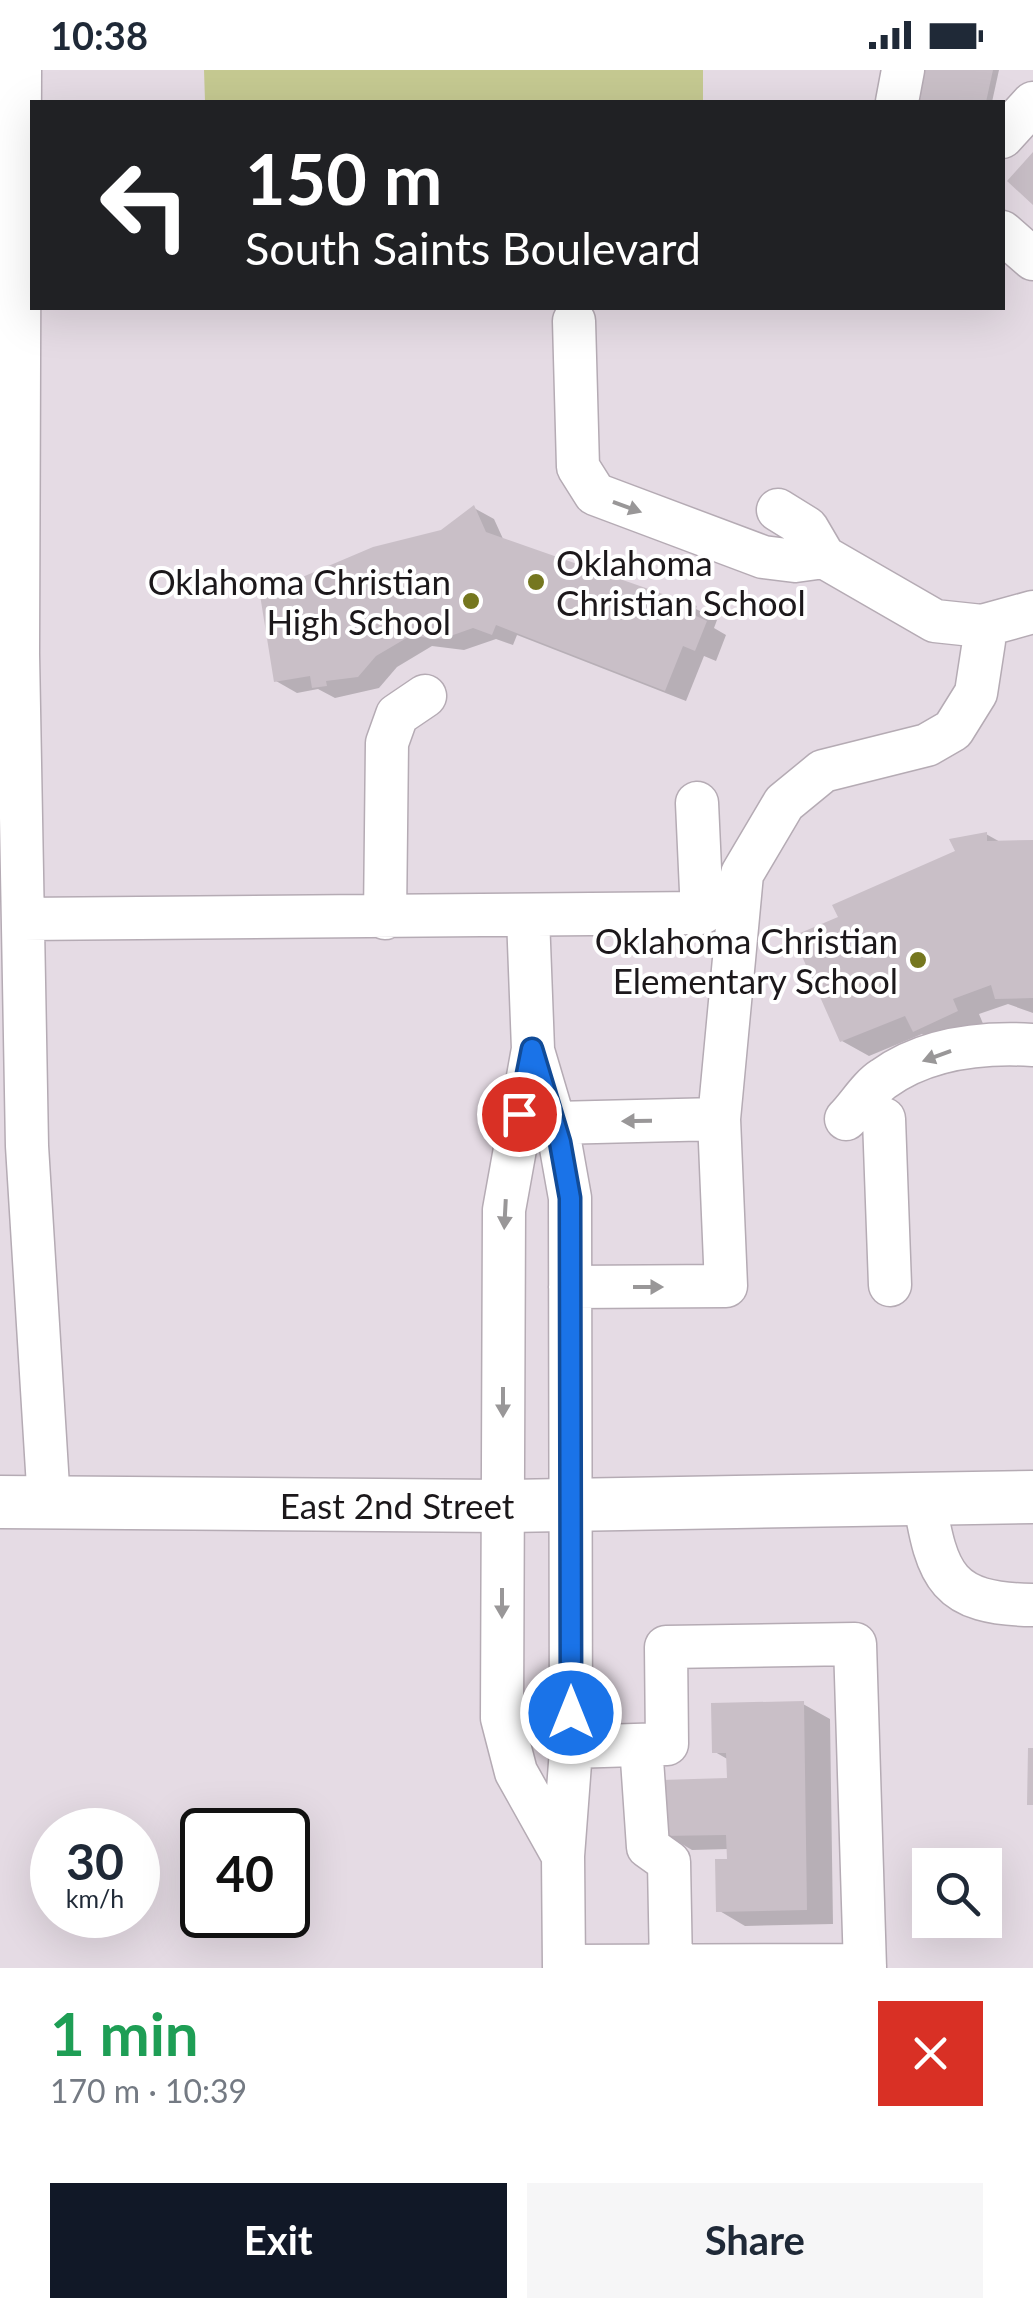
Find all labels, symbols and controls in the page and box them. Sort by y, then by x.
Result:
text: 10:38 [50,12,148,58]
text: 150 m [245,136,442,220]
icon: left [80,140,210,270]
text: South Saints Boulevard [245,221,701,275]
one-way arrow [612,500,642,515]
place label: Oklahoma Christian School [556,541,806,623]
place label: Oklahoma Christian High School [148,560,451,642]
marker: Oklahoma Christian School [525,571,547,593]
marker: Oklahoma Christian High School [460,590,482,612]
place label: Oklahoma Christian Elementary School [595,919,898,1001]
marker: Oklahoma Christian Elementary School [907,949,929,971]
one-way arrow [922,1049,952,1064]
pin [477,1072,562,1157]
icon: arrive [492,1087,547,1142]
one-way arrow [620,1113,652,1129]
one-way arrow [497,1198,513,1230]
one-way arrow [632,1279,664,1295]
one-way arrow [495,1387,511,1419]
street label: East 2nd Street [280,1484,515,1526]
one-way arrow [494,1588,510,1620]
position arrow [519,1661,623,1765]
speed limit sign: 40 [180,1808,310,1938]
text: 30 [66,1831,124,1891]
map controls [912,1848,1002,1938]
button: search [912,1848,1002,1938]
text: km/h [66,1883,124,1913]
text: 1 min [50,1997,199,2069]
button: close [878,2001,983,2106]
text: 170 m · 10:39 [50,2071,247,2110]
button: Exit [50,2183,507,2298]
button: Share [527,2183,983,2298]

